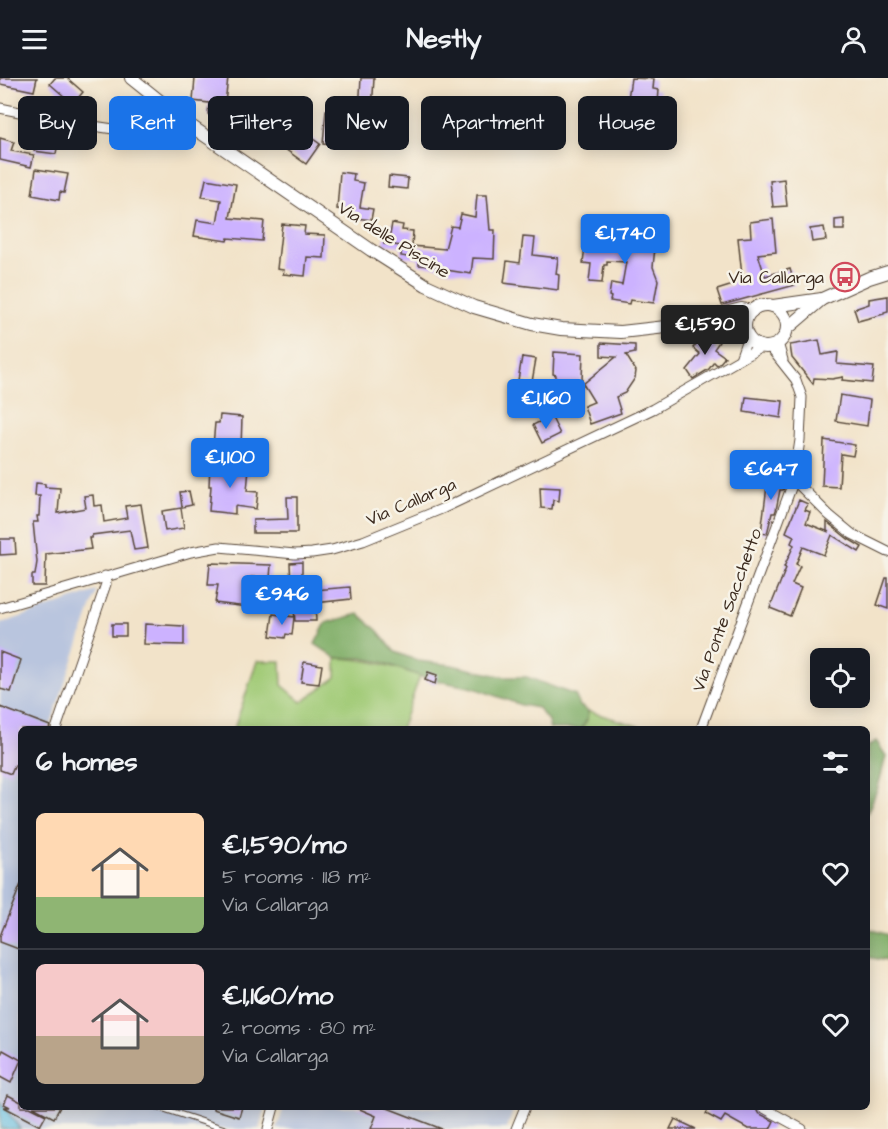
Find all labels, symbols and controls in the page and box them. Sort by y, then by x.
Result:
text: Nestly [406,20,482,58]
icon: menu [18,23,51,56]
icon: person [837,23,870,56]
chip: Buy [18,96,97,150]
chip: Rent [109,96,196,150]
chip: Filters [208,96,313,150]
chip: New [325,96,409,150]
chip: Apartment [421,96,566,150]
chip: House [578,96,677,150]
street label: Via delle Piscine [333,195,455,285]
pin: €1,740 [576,214,674,265]
text: €1,740 [595,219,655,247]
bus stop icon: Via Callarga [829,261,861,293]
place label: Via Callarga [729,265,824,291]
pin: €1,590 [656,305,754,356]
text: €1,590 [675,310,735,338]
pin: €1,160 [497,379,595,430]
text: €1,160 [521,384,571,412]
pin: €1,100 [181,438,279,489]
text: €1,100 [205,443,255,471]
pin: €647 [735,450,807,501]
text: €647 [744,455,798,483]
street label: Via Callarga [362,472,460,533]
street label: Via Ponte Sacchetto [686,525,768,695]
pin: €946 [246,575,318,626]
text: €946 [255,580,309,608]
map controls [810,648,870,708]
button: locate [810,648,870,708]
text: 6 homes [36,744,138,780]
icon: filters [819,746,852,779]
text: €1,590/mo [222,827,347,863]
icon: home [84,837,156,909]
icon: heart [819,857,852,890]
text: 5 rooms · 118 m² [222,863,371,891]
text: Via Callarga [222,891,328,919]
text: €1,160/mo [222,978,333,1014]
icon: home [84,988,156,1060]
icon: heart [819,1008,852,1041]
text: 2 rooms · 80 m² [222,1014,376,1042]
text: Via Callarga [222,1042,328,1070]

